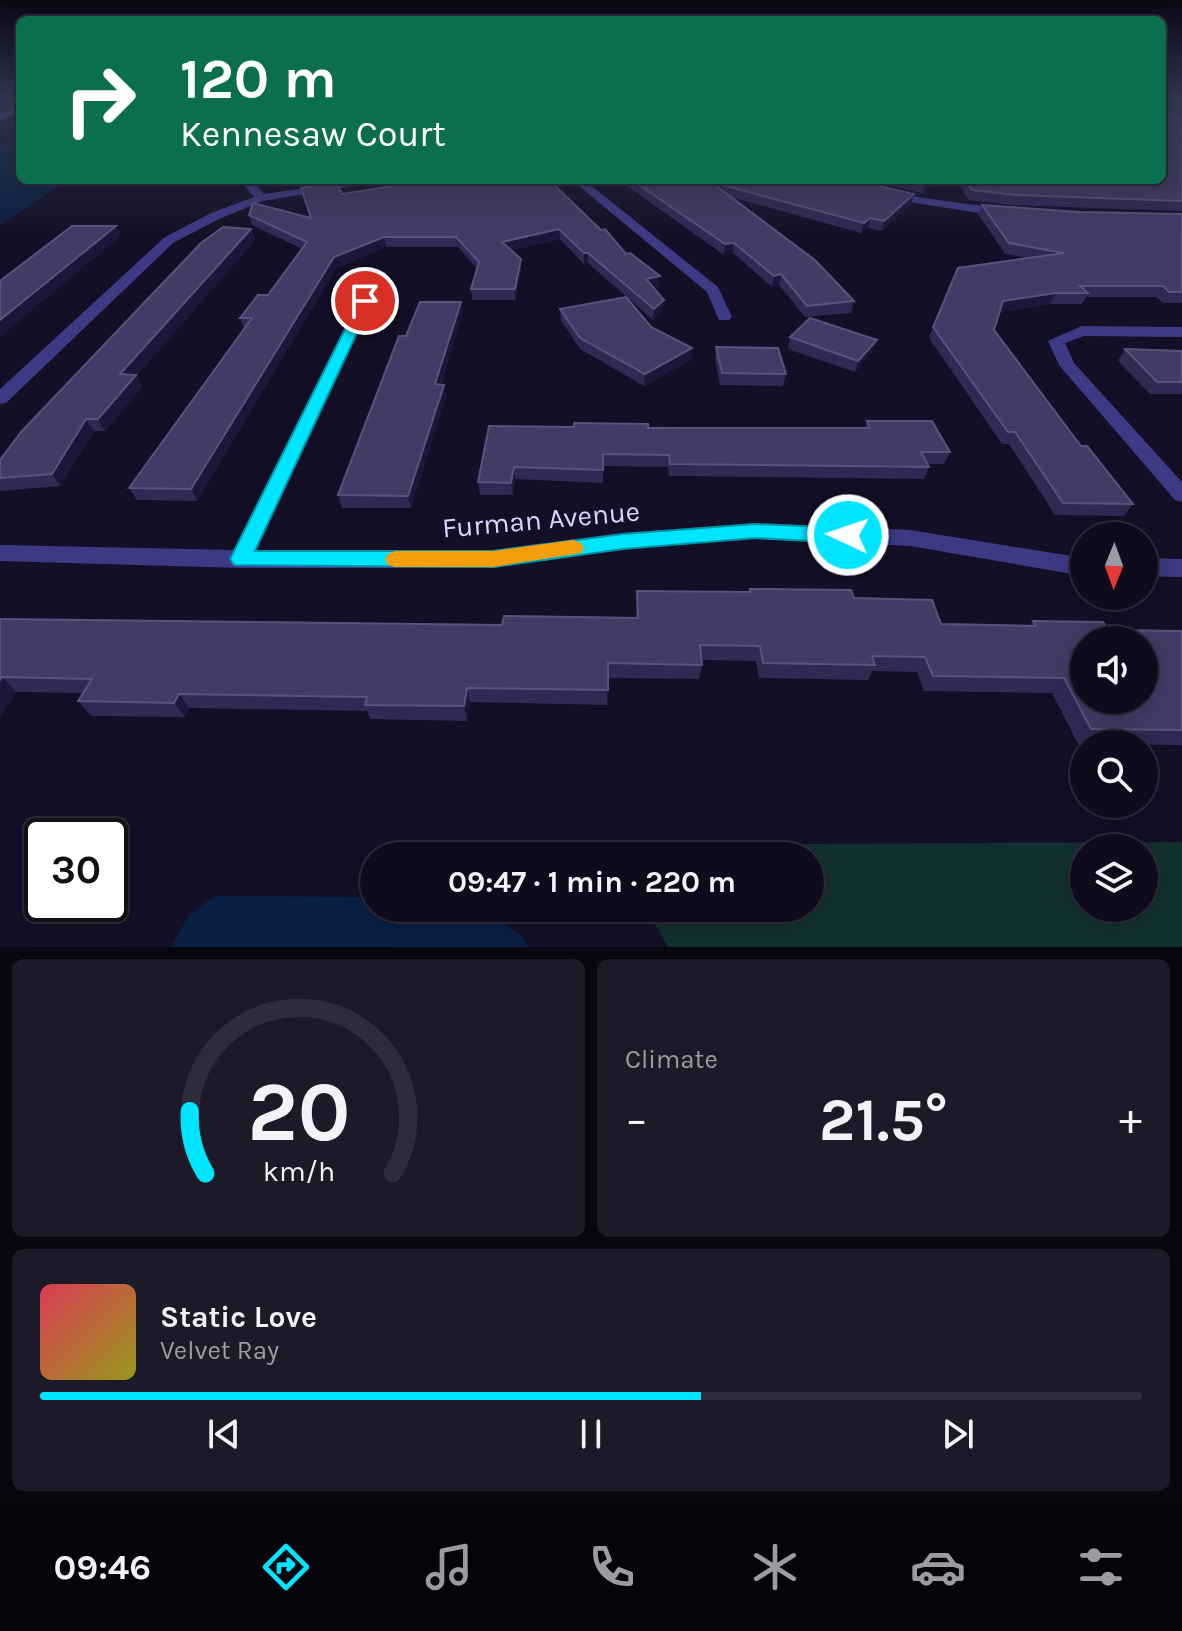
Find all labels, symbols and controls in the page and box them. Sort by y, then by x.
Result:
text: 120 m [180,46,337,111]
icon: right [48,48,152,152]
text: Kennesaw Court [180,113,446,155]
pin [331,267,399,335]
icon: arrive [343,279,387,323]
position arrow [806,493,890,577]
street label: Furman Avenue [441,494,641,545]
north arrow [1070,522,1158,610]
map controls [1070,522,1158,922]
button: sound [1070,626,1158,714]
button: search [1070,730,1158,818]
speed limit sign: 30 [24,818,128,922]
button: layers [1070,834,1158,922]
text: 09:47 · 1 min · 220 m [448,864,736,900]
text: Climate [625,1044,718,1075]
text: 20 [247,1064,350,1161]
text: 21.5° [819,1085,948,1155]
text: − [625,1094,648,1145]
text: + [1119,1094,1142,1145]
text: km/h [262,1155,335,1188]
text: Static Love [160,1299,317,1335]
text: Velvet Ray [160,1335,279,1366]
icon: previous [202,1412,246,1456]
icon: pause [569,1412,613,1456]
icon: next [936,1412,980,1456]
icon: directions [258,1539,314,1595]
icon: music [421,1539,477,1595]
icon: phone [584,1539,640,1595]
icon: climate [747,1539,803,1595]
icon: car [910,1539,966,1595]
icon: filters [1073,1539,1129,1595]
text: 09:46 [53,1546,151,1588]

